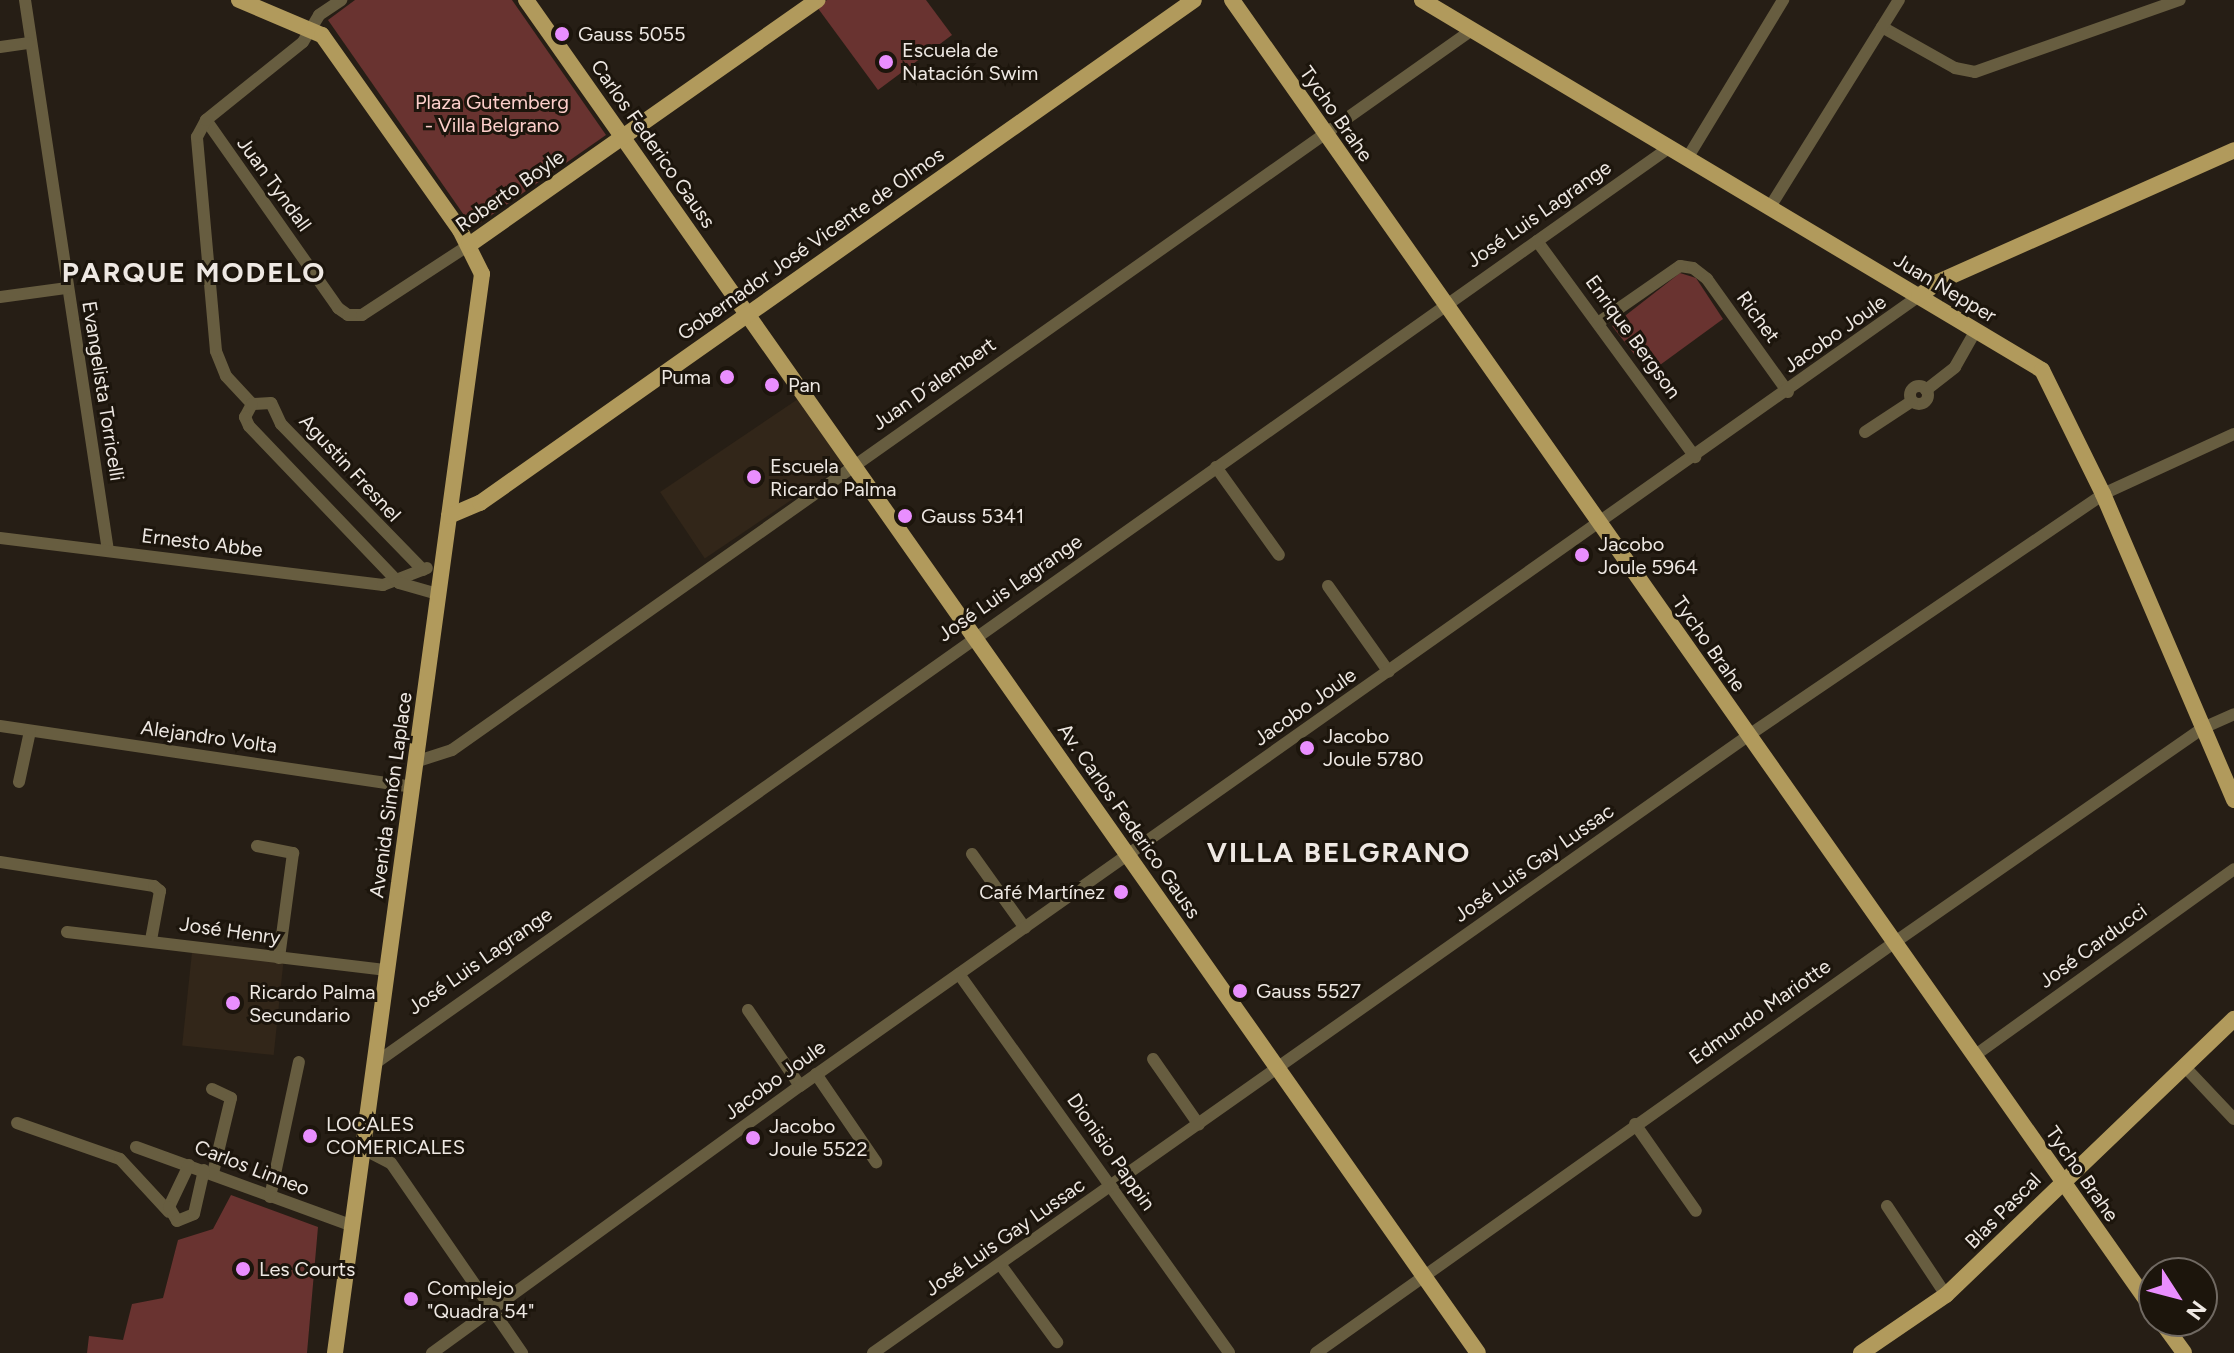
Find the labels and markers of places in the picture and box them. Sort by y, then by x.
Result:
place label: Gauss 5055 [578,22,685,46]
marker: Gauss 5055 [553,25,571,43]
place label: Escuela de Natación Swim [902,38,1038,85]
marker: Escuela de Natación Swim [877,53,895,71]
place label: Puma [661,365,711,389]
marker: Puma [718,368,736,386]
place label: Pan [788,373,821,397]
marker: Pan [763,376,781,394]
place label: Escuela Ricardo Palma [770,454,896,501]
marker: Escuela Ricardo Palma [745,468,763,486]
place label: Gauss 5341 [921,504,1024,528]
marker: Gauss 5341 [896,507,914,525]
place label: Jacobo Joule 5964 [1598,532,1698,579]
marker: Jacobo Joule 5964 [1573,546,1591,564]
place label: Jacobo Joule 5780 [1323,724,1424,771]
marker: Jacobo Joule 5780 [1298,739,1316,757]
place label: Café Martínez [979,880,1105,904]
marker: Café Martínez [1112,883,1130,901]
place label: Gauss 5527 [1256,979,1361,1003]
place label: Ricardo Palma Secundario [249,980,375,1027]
marker: Gauss 5527 [1231,982,1249,1000]
marker: Ricardo Palma Secundario [224,994,242,1012]
place label: LOCALES COMERICALES [326,1112,465,1159]
place label: Jacobo Joule 5522 [769,1114,868,1161]
marker: LOCALES COMERICALES [301,1127,319,1145]
marker: Jacobo Joule 5522 [744,1129,762,1147]
place label: Les Courts [259,1257,355,1281]
marker: Les Courts [234,1260,252,1278]
place label: Complejo "Quadra 54" [427,1276,534,1323]
marker: Complejo "Quadra 54" [402,1290,420,1308]

